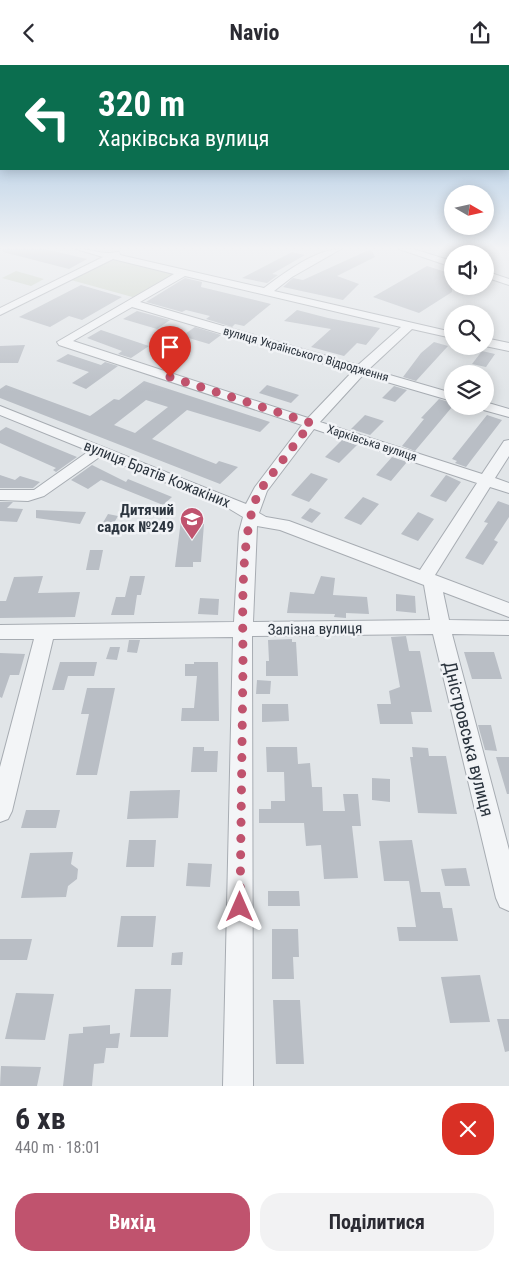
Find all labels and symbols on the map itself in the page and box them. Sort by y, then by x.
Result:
north arrow [444,185,494,235]
street label: вулиця Українського Відродження [222,324,390,384]
pin [149,326,191,377]
street label: Харківська вулиця [325,422,419,464]
street label: вулиця Братів Кожакіних [81,436,233,512]
place label: Дитячий садок №249 [97,501,174,536]
school or university icon: Дитячий садок №249 [179,506,205,540]
street label: Залізна вулиця [267,619,363,639]
street label: Дністровська вулиця [440,659,498,819]
position arrow [213,880,265,932]

